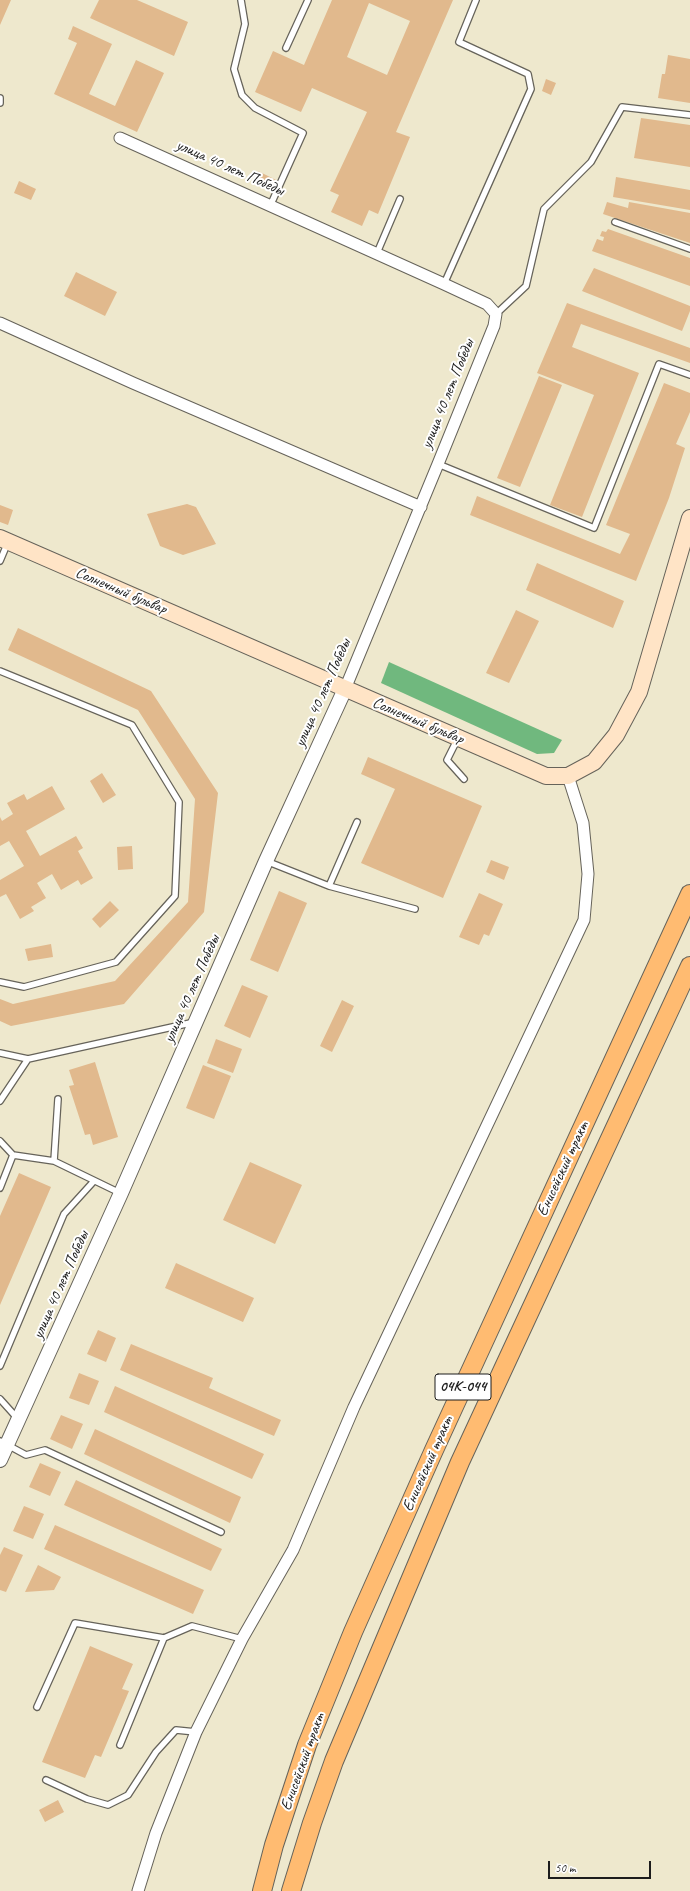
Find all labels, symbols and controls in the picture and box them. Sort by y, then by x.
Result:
street label: улица 40 лет Победы [173,136,287,200]
street label: улица 40 лет Победы [417,336,479,452]
street label: Солнечный бульвар [72,563,170,619]
street label: улица 40 лет Победы [291,636,355,750]
street label: Солнечный бульвар [369,693,467,749]
street label: улица 40 лет Победы [160,932,224,1046]
street label: Енисейский тракт [533,1119,593,1219]
street label: улица 40 лет Победы [29,1228,93,1342]
road number: 04К-044 [435,1374,491,1400]
street label: Енисейский тракт [399,1414,457,1514]
street label: Енисейский тракт [277,1711,329,1813]
scale bar [550,1853,653,1879]
text: 50 m [555,1860,575,1876]

